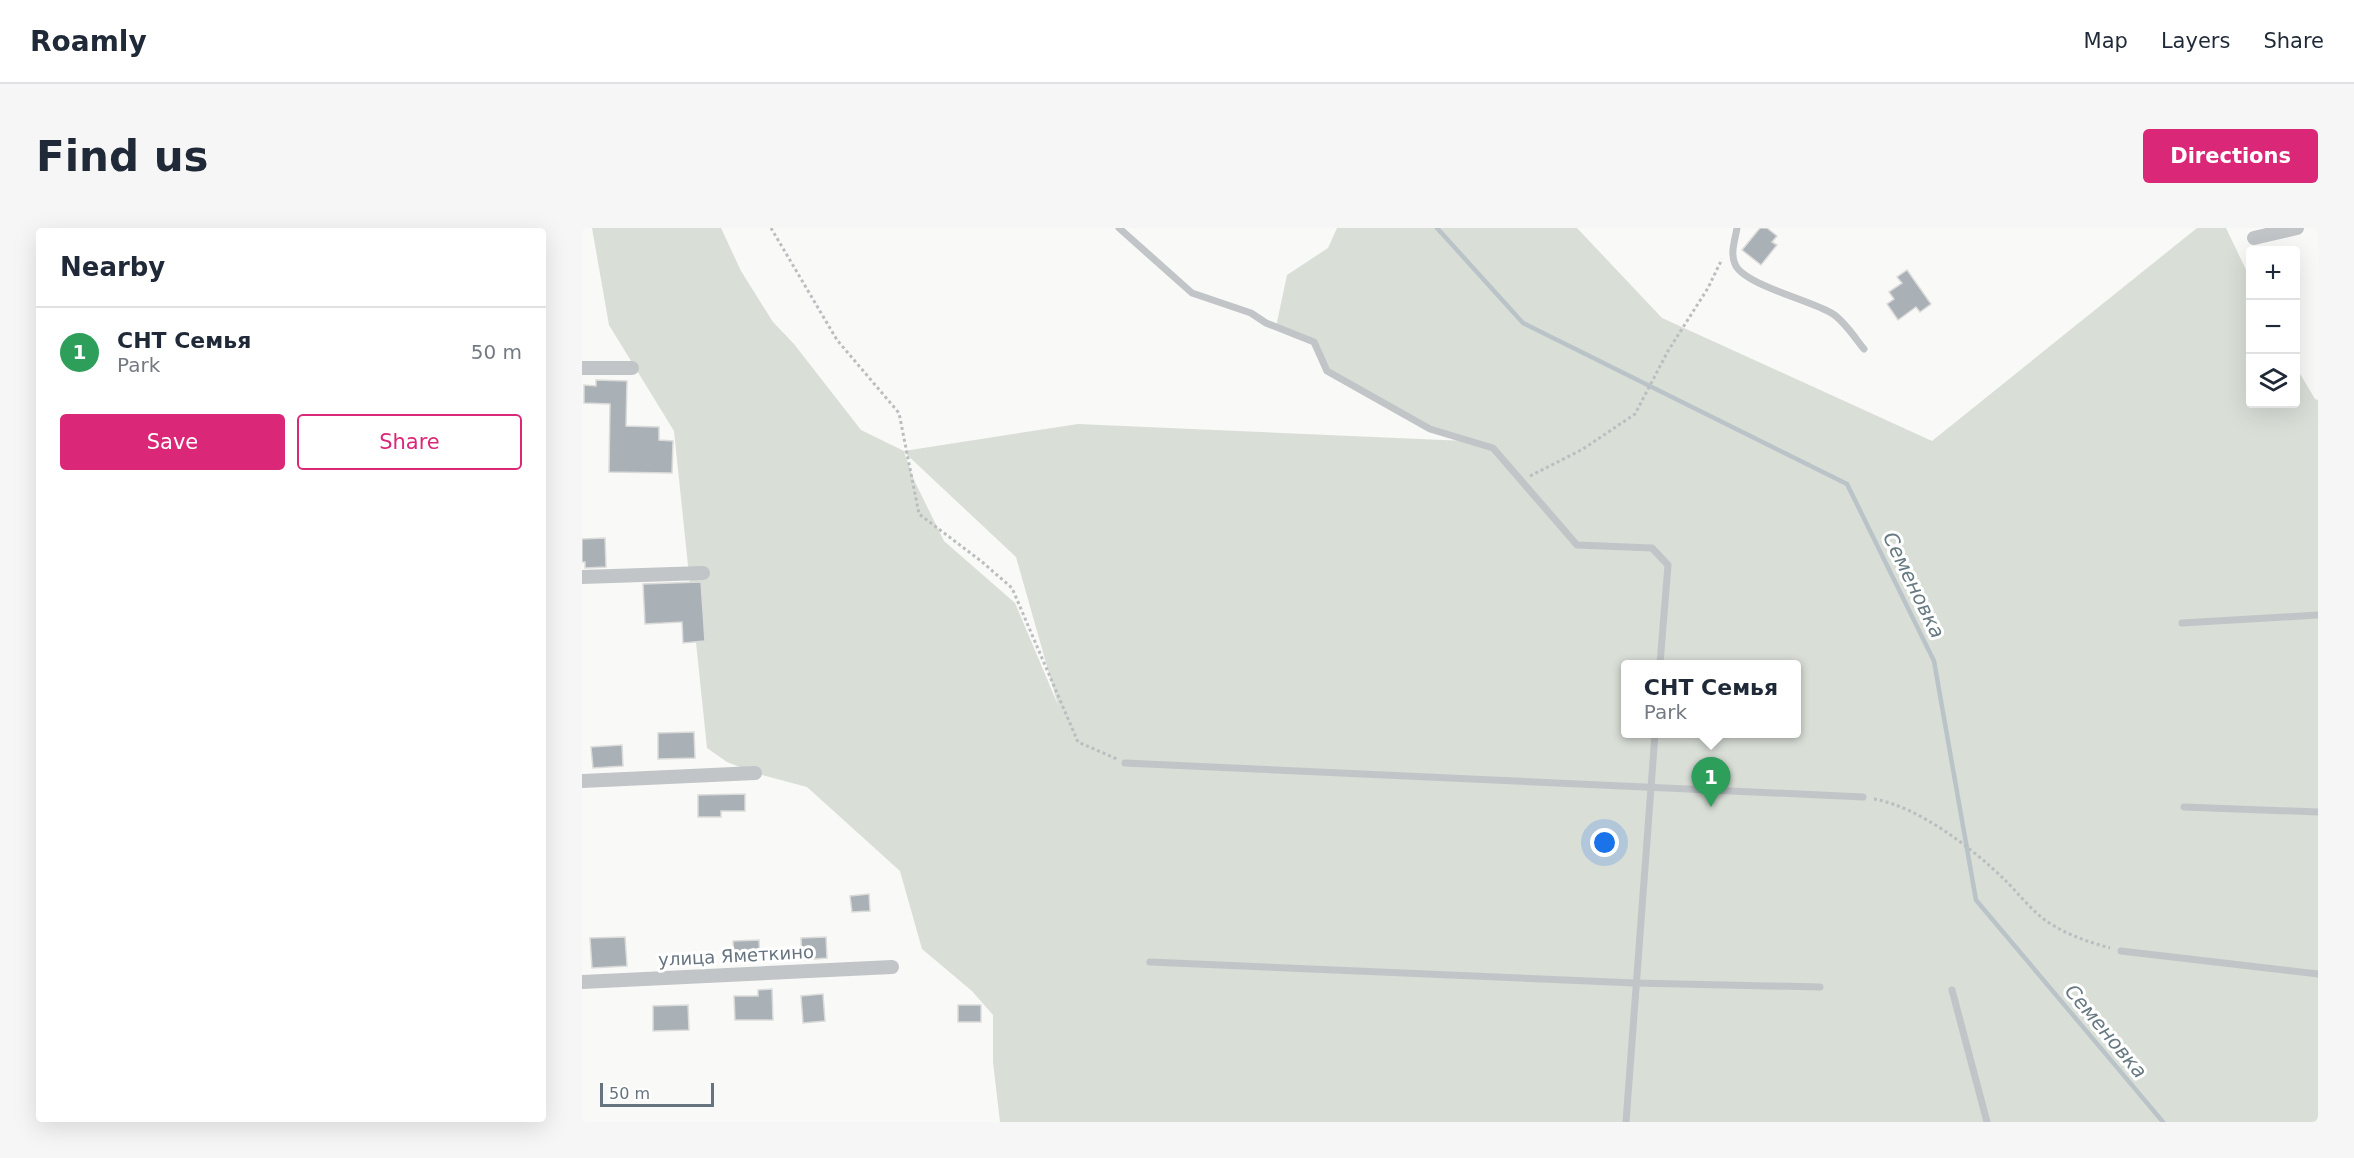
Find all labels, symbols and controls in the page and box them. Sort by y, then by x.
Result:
text: Roamly [30,25,147,58]
text: Map [2084,29,2128,53]
text: Layers [2161,29,2230,53]
text: Share [2263,29,2324,53]
button: Directions [2143,129,2318,183]
text: Find us [36,132,209,181]
map controls [2246,246,2300,408]
button: + [2246,246,2300,300]
text: Nearby [60,252,165,282]
button: − [2246,300,2300,354]
text: СНТ Семья [117,328,251,353]
text: 1 [73,340,86,364]
text: 50 m [471,340,522,364]
text: Park [117,353,160,377]
button: layers [2246,354,2300,408]
button: Save [60,414,285,470]
button: Share [297,414,522,470]
water label: Семеновка [1878,528,1950,642]
popup [1621,660,1801,738]
text: СНТ Семья [1644,675,1778,700]
text: Park [1644,700,1687,724]
pin: 1 [1692,758,1730,807]
your location [1590,828,1619,857]
street label: улица Яметкино [658,941,814,970]
water label: Семеновка [2060,979,2152,1083]
scale bar [600,1080,714,1108]
text: 50 m [609,1084,650,1103]

